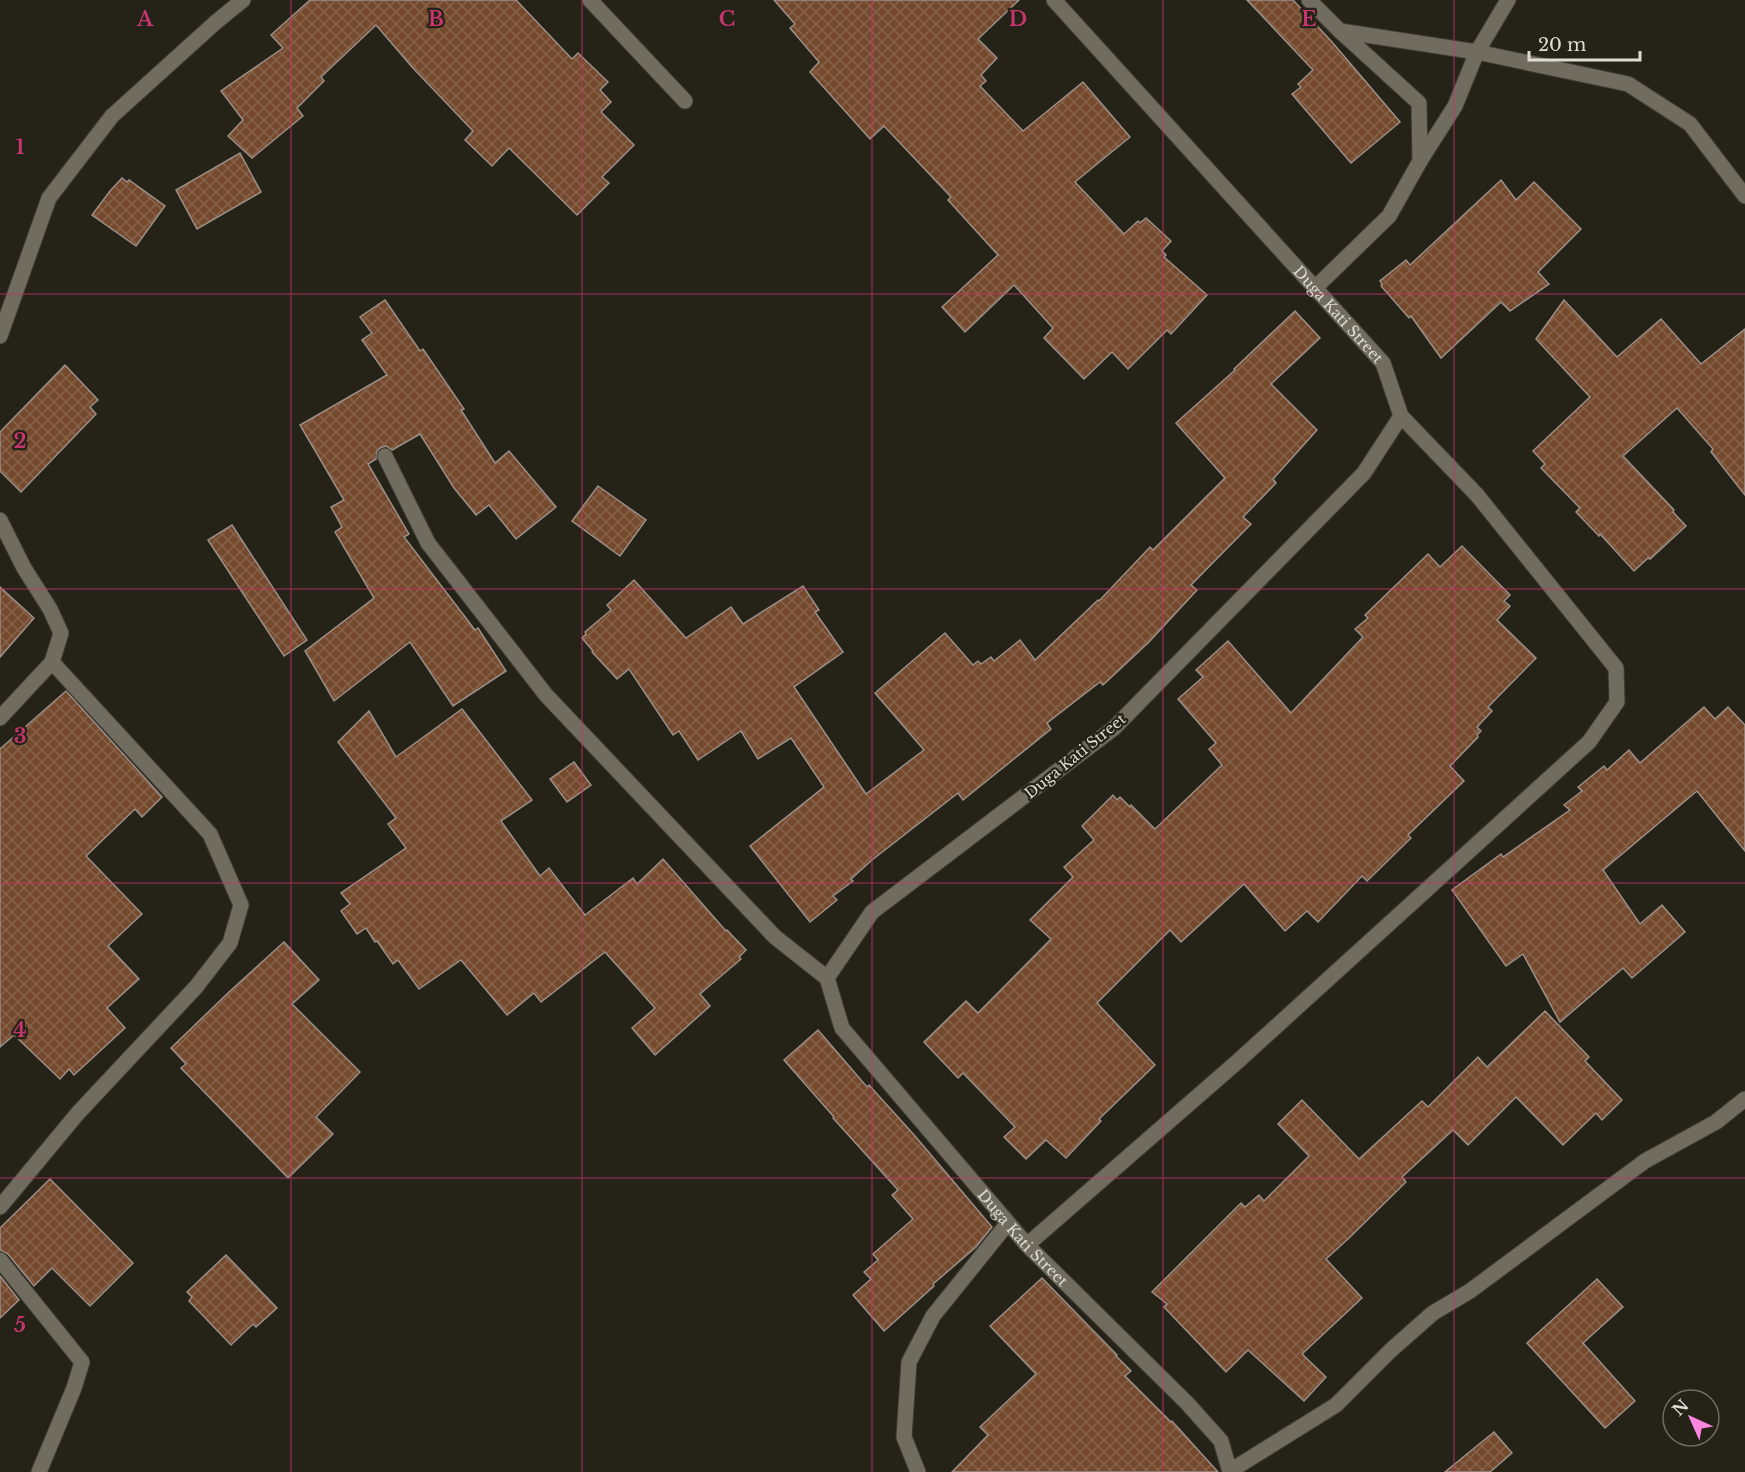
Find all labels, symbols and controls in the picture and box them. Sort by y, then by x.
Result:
text: A [136,7,154,31]
text: B [428,7,444,31]
text: C [719,7,735,31]
text: D [1009,7,1027,31]
text: E [1301,7,1317,31]
scale bar [1529,24,1640,62]
text: 20 m [1538,34,1586,56]
text: 1 [16,135,25,159]
street label: Duga Kati Street [1290,261,1388,367]
text: 2 [13,429,27,453]
street label: Duga Kati Street [1020,709,1130,803]
text: 3 [14,724,26,748]
text: 4 [13,1018,27,1042]
street label: Duga Kati Street [974,1185,1073,1290]
text: 5 [14,1313,26,1337]
north arrow [1661,1388,1721,1448]
text: N [1668,1395,1693,1420]

